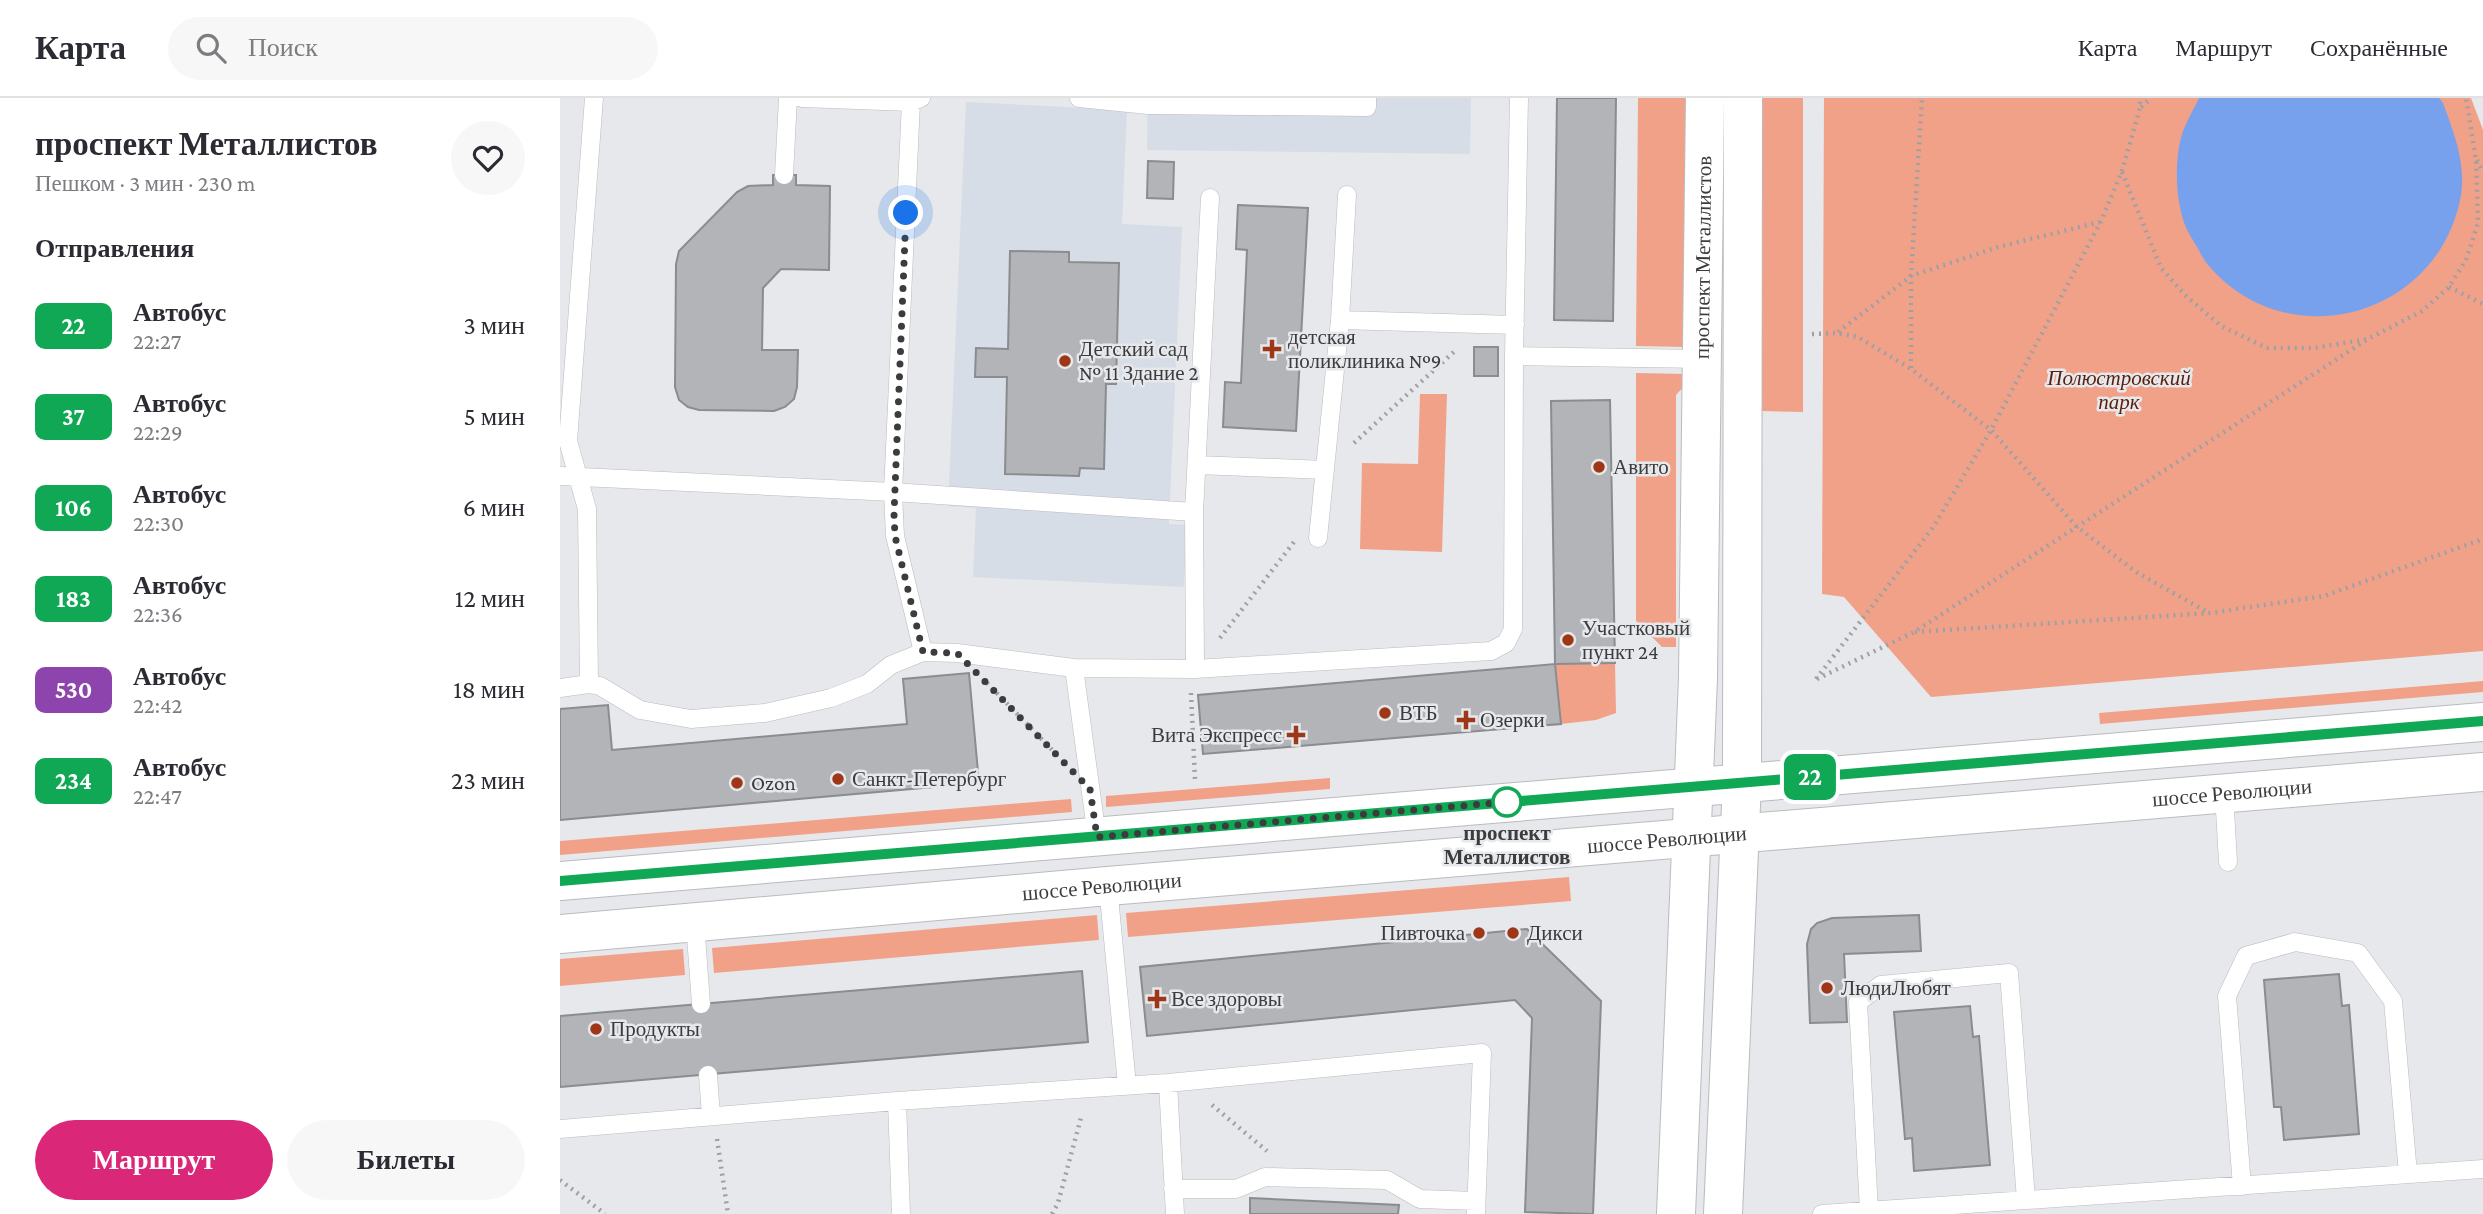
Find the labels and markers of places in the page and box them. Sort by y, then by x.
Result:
place label: детская поликлиника №9 [1288,325,1441,373]
place label: Детский сад № 11 Здание 2 [1079,337,1199,385]
marker: детская поликлиника №9 [1262,339,1282,359]
marker: Детский сад № 11 Здание 2 [1057,353,1073,369]
place label: Авито [1613,455,1669,479]
marker: Авито [1591,459,1607,475]
place label: Участковый пункт 24 [1582,616,1690,664]
marker: Участковый пункт 24 [1560,632,1576,648]
place label: ВТБ [1399,701,1438,725]
marker: ВТБ [1377,705,1393,721]
place label: Озерки [1480,708,1545,732]
marker: Озерки [1458,712,1474,728]
place label: Вита Экспресс [1151,723,1282,747]
marker: Вита Экспресс [1288,727,1304,743]
place label: Санкт-Петербург [852,767,1007,791]
place label: Ozon [751,771,796,795]
marker: Санкт-Петербург [830,771,846,787]
marker: Ozon [729,775,745,791]
marker: проспект Металлистов [1492,787,1522,817]
place label: проспект Металлистов [1444,821,1570,869]
place label: Пивточка [1381,921,1466,945]
place label: Дикси [1527,921,1583,945]
marker: Пивточка [1471,925,1487,941]
marker: Дикси [1505,925,1521,941]
place label: ЛюдиЛюбят [1841,976,1951,1000]
marker: ЛюдиЛюбят [1819,980,1835,996]
place label: Все здоровы [1171,987,1282,1011]
marker: Все здоровы [1149,991,1165,1007]
place label: Продукты [610,1017,700,1041]
marker: Продукты [588,1021,604,1037]

